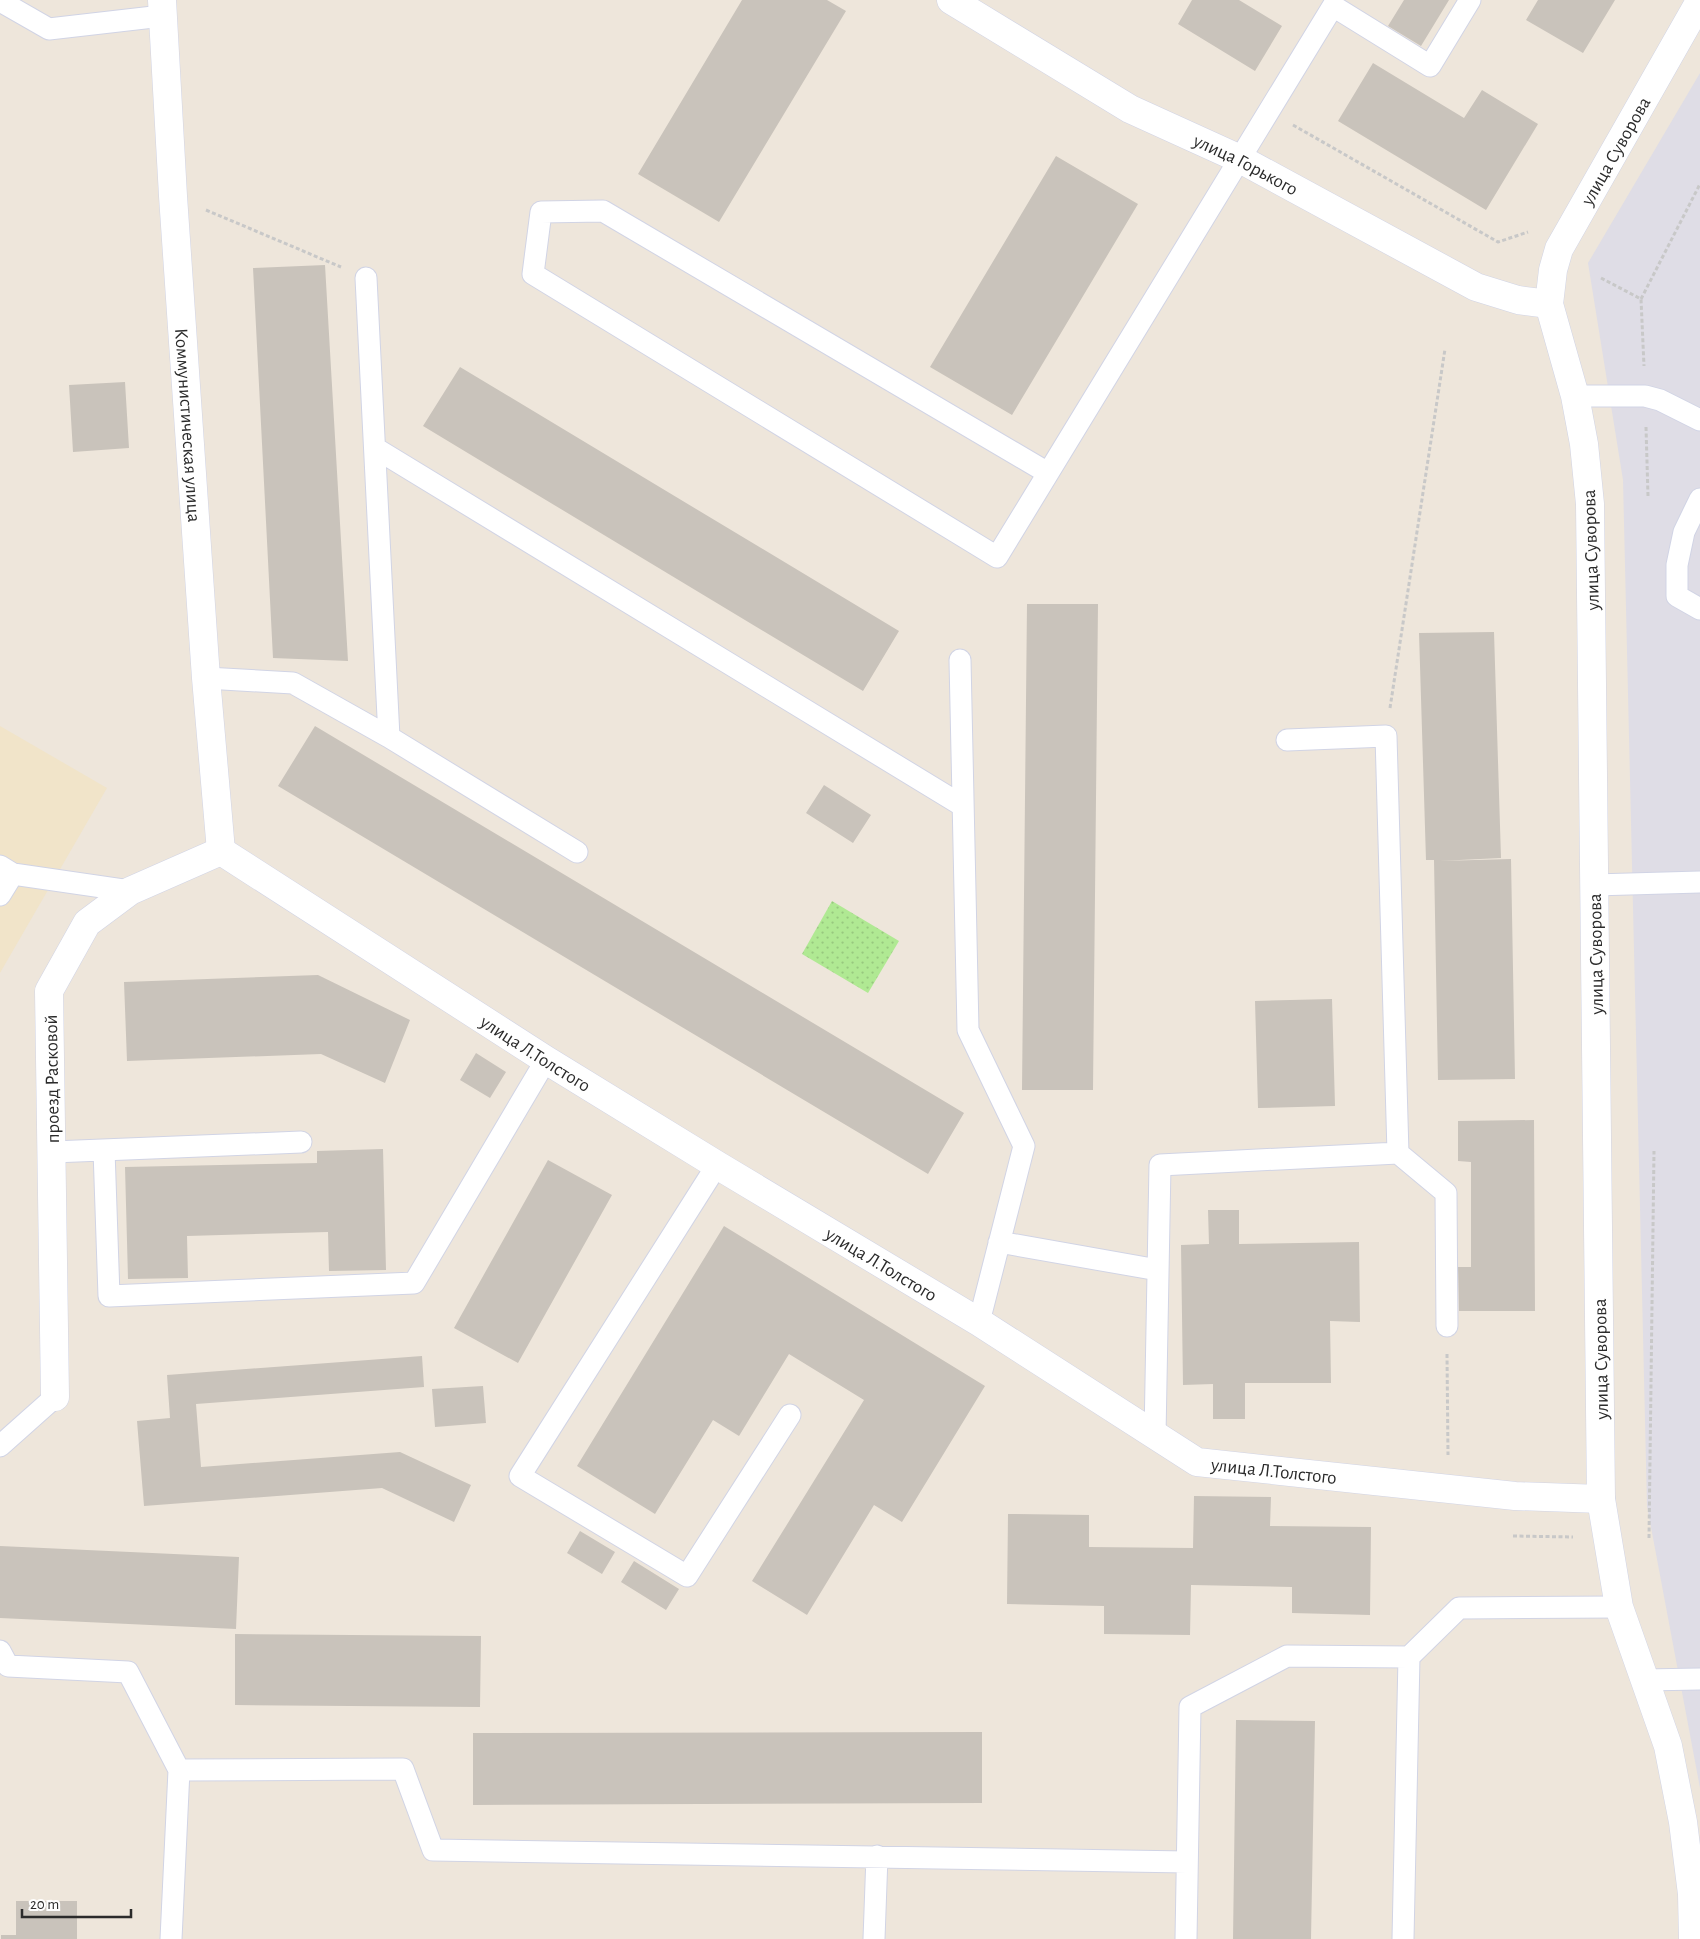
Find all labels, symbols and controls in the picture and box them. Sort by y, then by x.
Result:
street label: улица Суворова [1578,94,1655,210]
street label: улица Горького [1189,131,1301,200]
street label: Коммунистическая улица [171,328,203,523]
street label: улица Суворова [1580,489,1603,612]
street label: улица Суворова [1586,893,1607,1016]
street label: улица Л.Толстого [476,1012,593,1096]
street label: проезд Расковой [42,1014,63,1144]
street label: улица Л.Толстого [821,1224,940,1306]
street label: улица Суворова [1591,1298,1612,1421]
street label: улица Л.Толстого [1209,1455,1338,1488]
scale bar [22,1886,131,1918]
text: 20 m [30,1897,59,1912]

